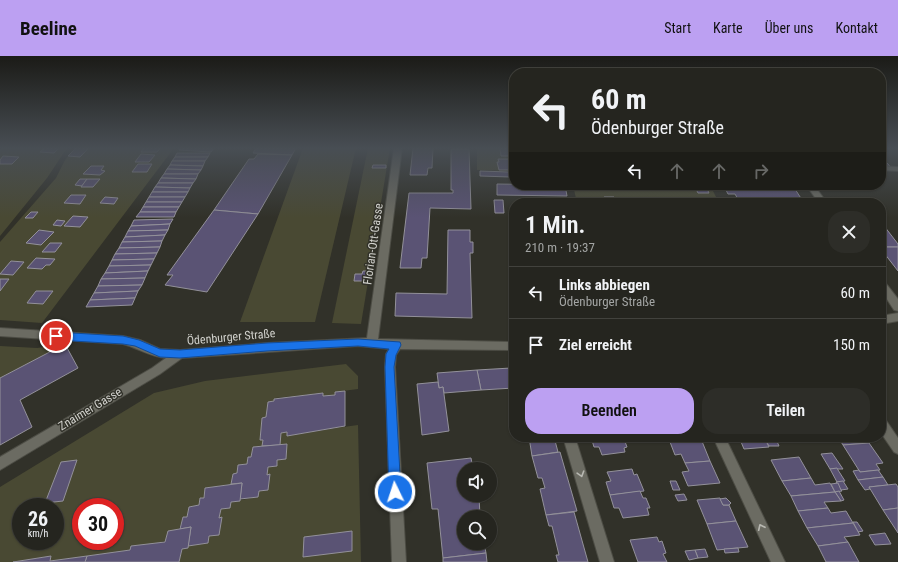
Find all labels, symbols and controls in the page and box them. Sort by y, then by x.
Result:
text: Beeline [20,17,77,40]
text: Start [664,20,691,36]
text: Karte [713,20,743,36]
text: Über uns [765,20,813,36]
text: Kontakt [835,20,878,36]
text: 60 m [591,83,647,116]
icon: left [525,84,577,136]
text: Ödenburger Straße [591,117,724,138]
icon: left [624,160,646,182]
icon: ahead [666,160,688,182]
icon: ahead [708,160,730,182]
icon: right [750,160,772,182]
street label: Florian-Ott-Gasse [360,202,386,286]
text: 1 Min. [525,211,585,239]
button: close [828,211,870,253]
text: 210 m · 19:37 [525,240,595,255]
text: Links abbiegen [559,276,650,294]
icon: left [525,282,547,304]
text: 60 m [840,284,870,302]
text: Ödenburger Straße [559,294,655,309]
pin [39,319,73,353]
icon: arrive [45,325,67,347]
street label: Ödenburger Straße [186,325,276,348]
icon: arrive [525,334,547,356]
text: Ziel erreicht [559,336,632,354]
text: 150 m [833,336,870,354]
street label: Znaimer Gasse [56,385,124,433]
button: Beenden [525,388,694,434]
button: Teilen [702,388,870,434]
map controls [457,462,497,550]
button: sound [457,462,497,502]
position arrow [374,471,416,513]
one-way arrow [576,471,585,478]
speed limit sign: 30 [72,498,124,550]
text: 26 [28,507,48,531]
button: search [457,510,497,550]
one-way arrow [758,523,766,531]
text: km/h [28,528,48,539]

